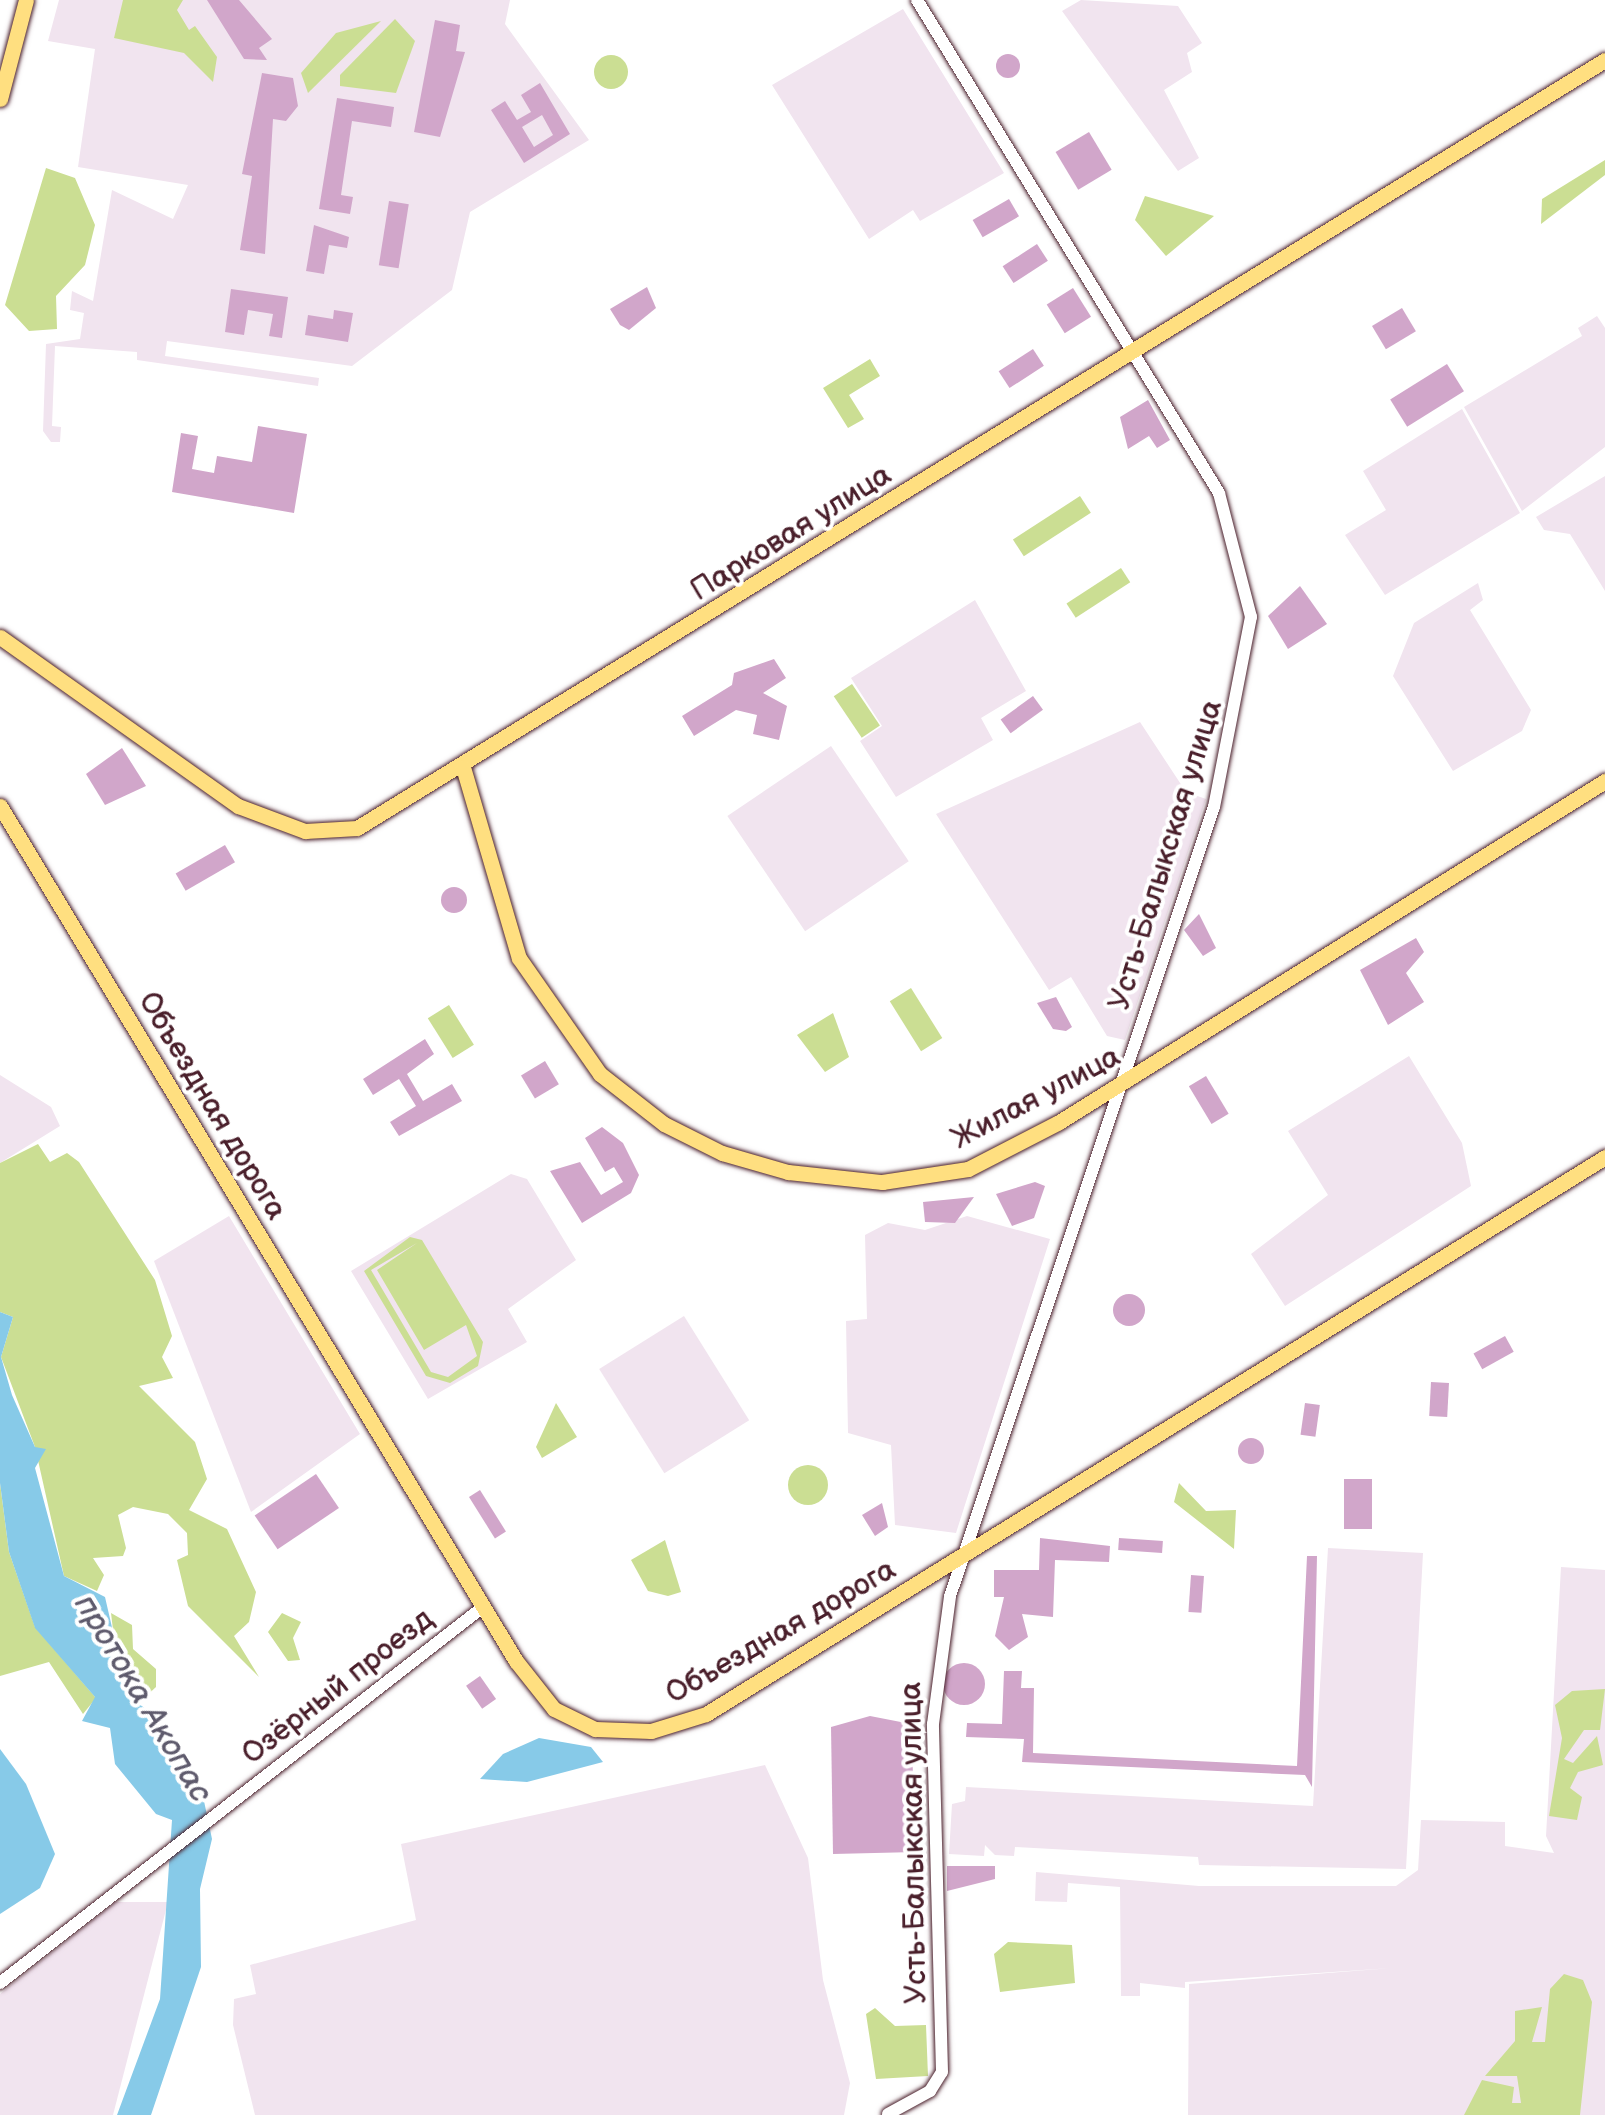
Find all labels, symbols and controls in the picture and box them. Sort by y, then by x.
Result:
street label: Парковая улица [684,457,898,609]
street label: Усть-Балыкская улица [1102,696,1230,1014]
street label: Объездная дорога [130,986,294,1226]
street label: Жилая улица [946,1039,1126,1157]
street label: Объездная дорога [660,1552,902,1712]
water label: протока Акопас [65,1588,219,1810]
street label: Озёрный проезд [235,1601,441,1773]
street label: Усть-Балыкская улица [893,1682,935,2004]

